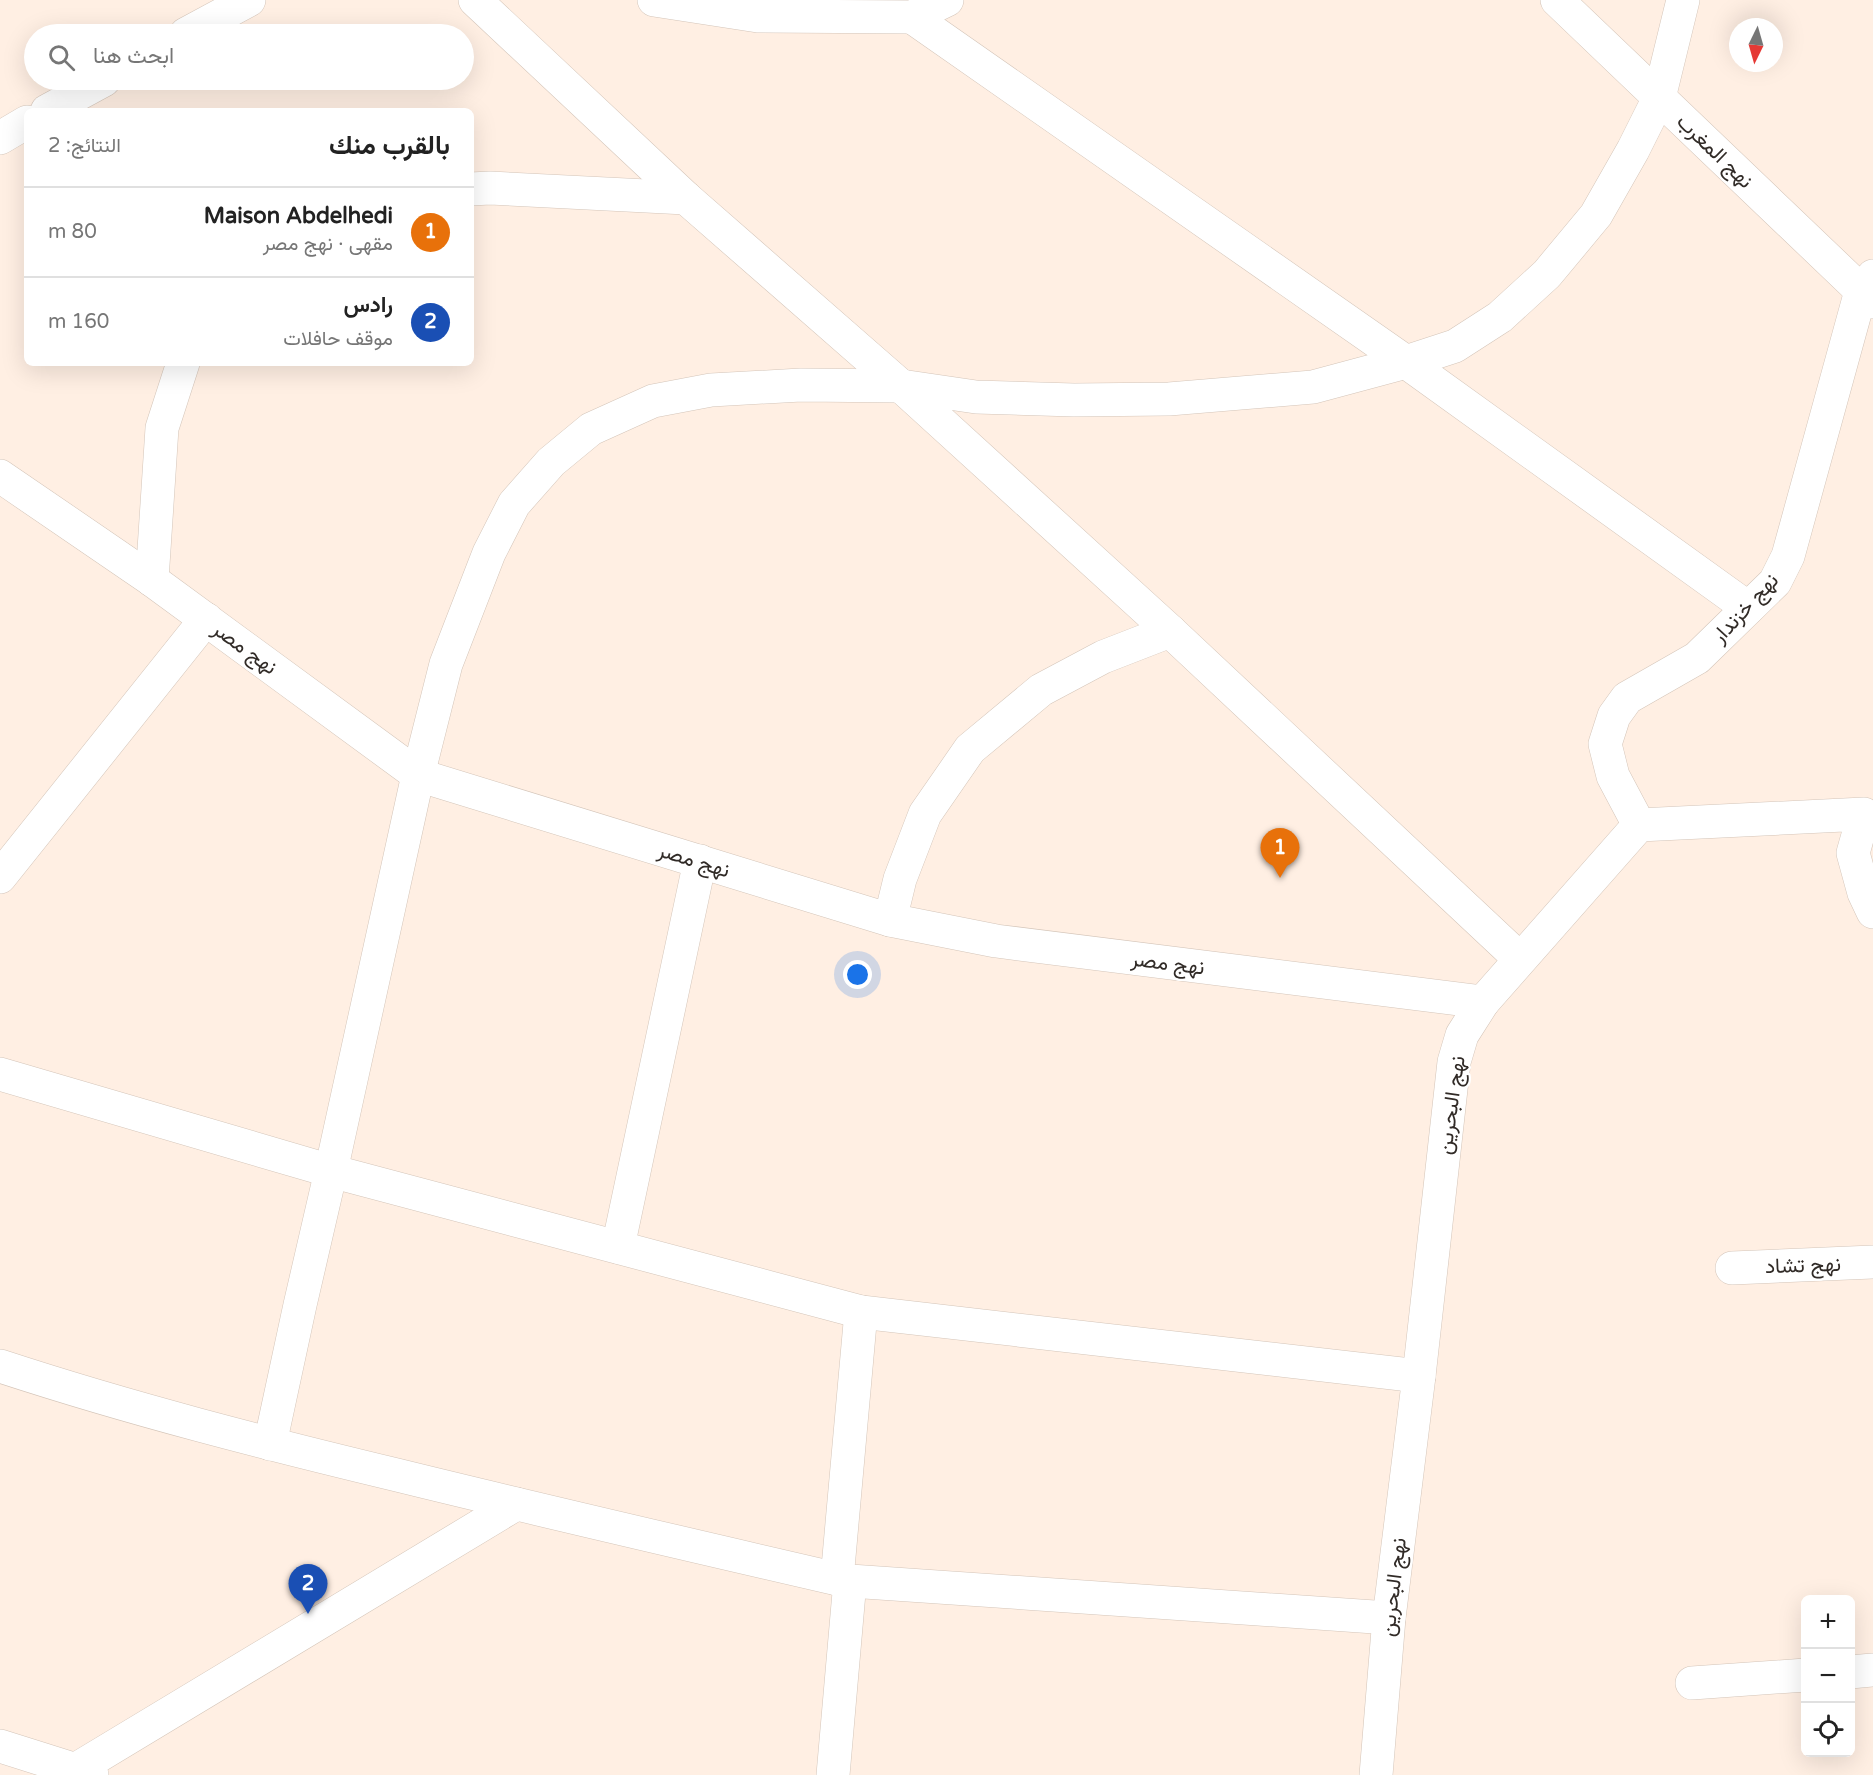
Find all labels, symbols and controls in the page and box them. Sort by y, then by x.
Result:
north arrow [1729,18,1783,72]
search box [24,24,474,90]
icon: search [45,41,78,74]
text: ابحث هنا [93,43,174,69]
street label: نهج المغرب [1671,109,1758,194]
text: بالقرب منك [329,130,450,161]
text: النتائج: 2 [48,134,121,158]
text: Maison Abdelhedi [204,203,393,229]
text: 80 m [48,220,97,244]
text: 1 [424,220,437,244]
text: مقهى · نهج مصر [263,232,393,256]
text: رادس [343,292,393,318]
text: 160 m [48,310,109,334]
text: 2 [424,310,437,334]
text: موقف حافلات [283,327,393,351]
street label: نهج خزندار [1706,568,1785,650]
street label: نهج مصر [206,616,282,681]
pin: 1 [1260,828,1300,878]
street label: نهج مصر [654,837,733,884]
street label: نهج مصر [1129,946,1206,981]
your location [843,960,872,989]
street label: نهج البحرين [1432,1054,1472,1156]
street label: نهج تشاد [1765,1252,1842,1280]
street label: نهج البحرين [1375,1536,1413,1638]
pin: 2 [288,1564,328,1614]
map controls [1801,1595,1855,1757]
button: + [1801,1595,1855,1649]
button: − [1801,1649,1855,1703]
button: locate [1801,1703,1855,1757]

